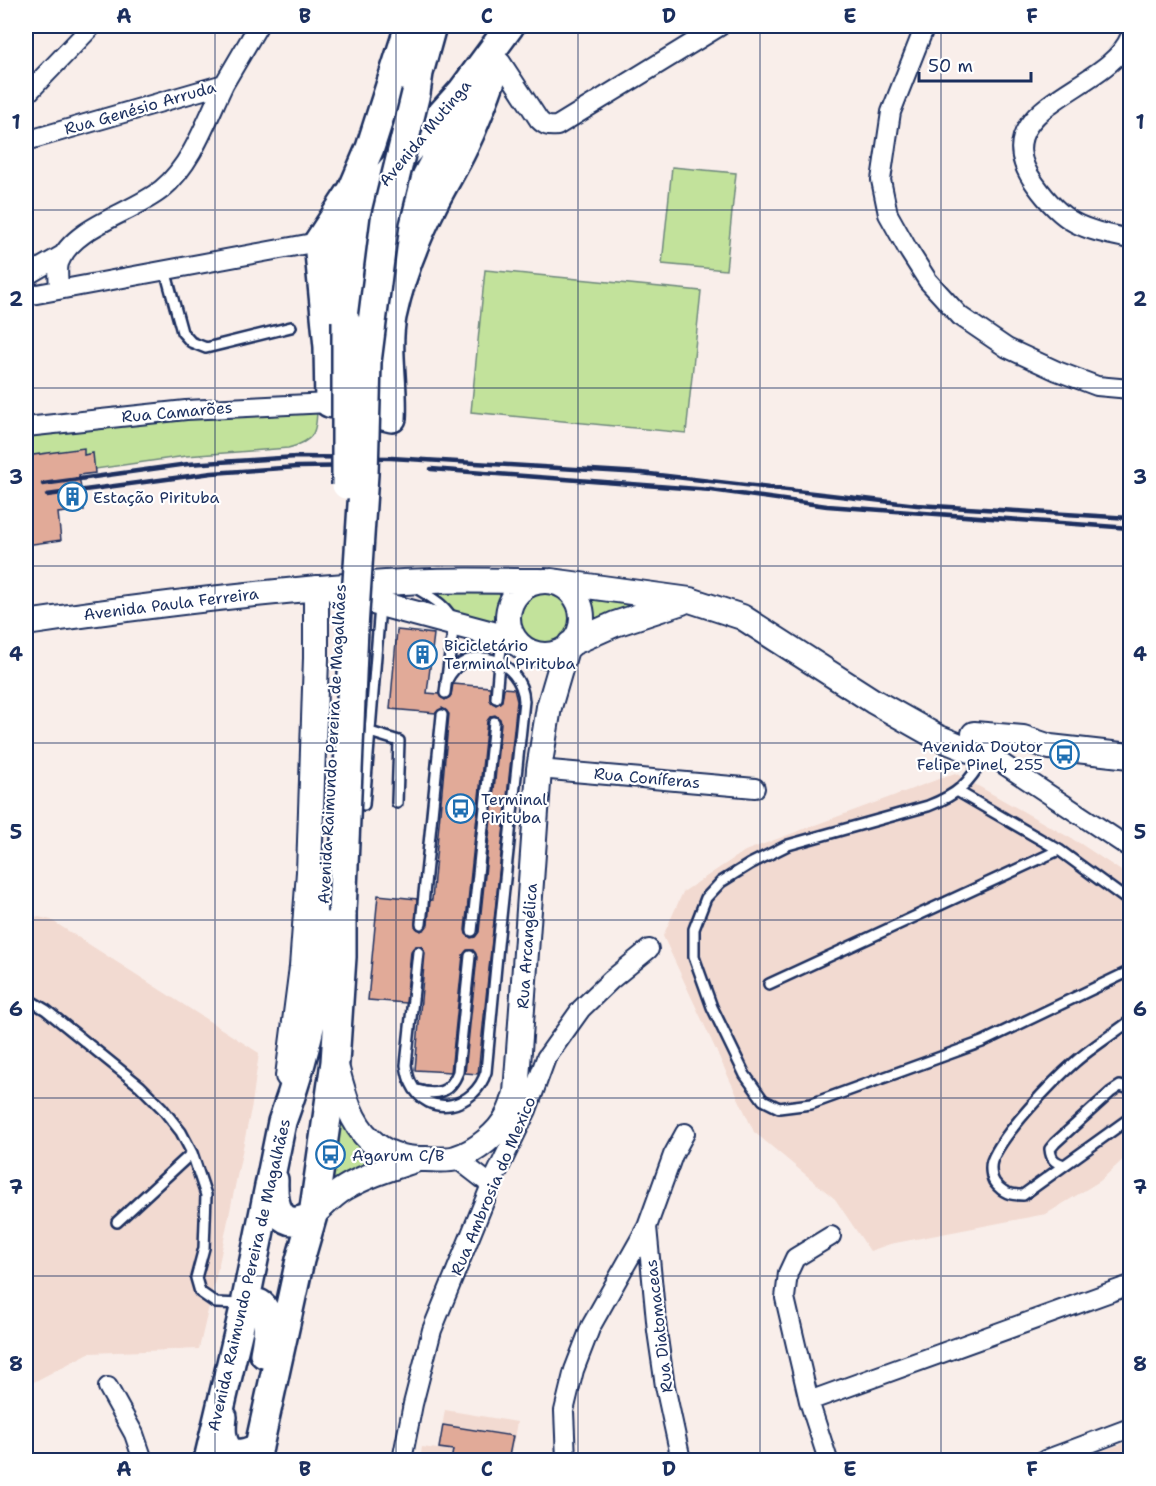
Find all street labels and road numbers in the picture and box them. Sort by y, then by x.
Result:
street label: Avenida Mutinga [374,75,476,191]
street label: Rua Genésio Arruda [62,76,218,140]
street label: Rua Camarões [121,397,233,427]
street label: Avenida Paula Ferreira [82,583,260,625]
street label: Avenida Raimundo Pereira de Magalhães [313,583,351,904]
street label: Rua Coníferas [593,763,701,793]
street label: Rua Arcangélica [512,882,542,1010]
street label: Rua Ambrosia do Mexico [446,1093,540,1279]
street label: Avenida Raimundo Pereira de Magalhães [203,1117,295,1433]
street label: Rua Diatomaceas [640,1258,678,1394]

